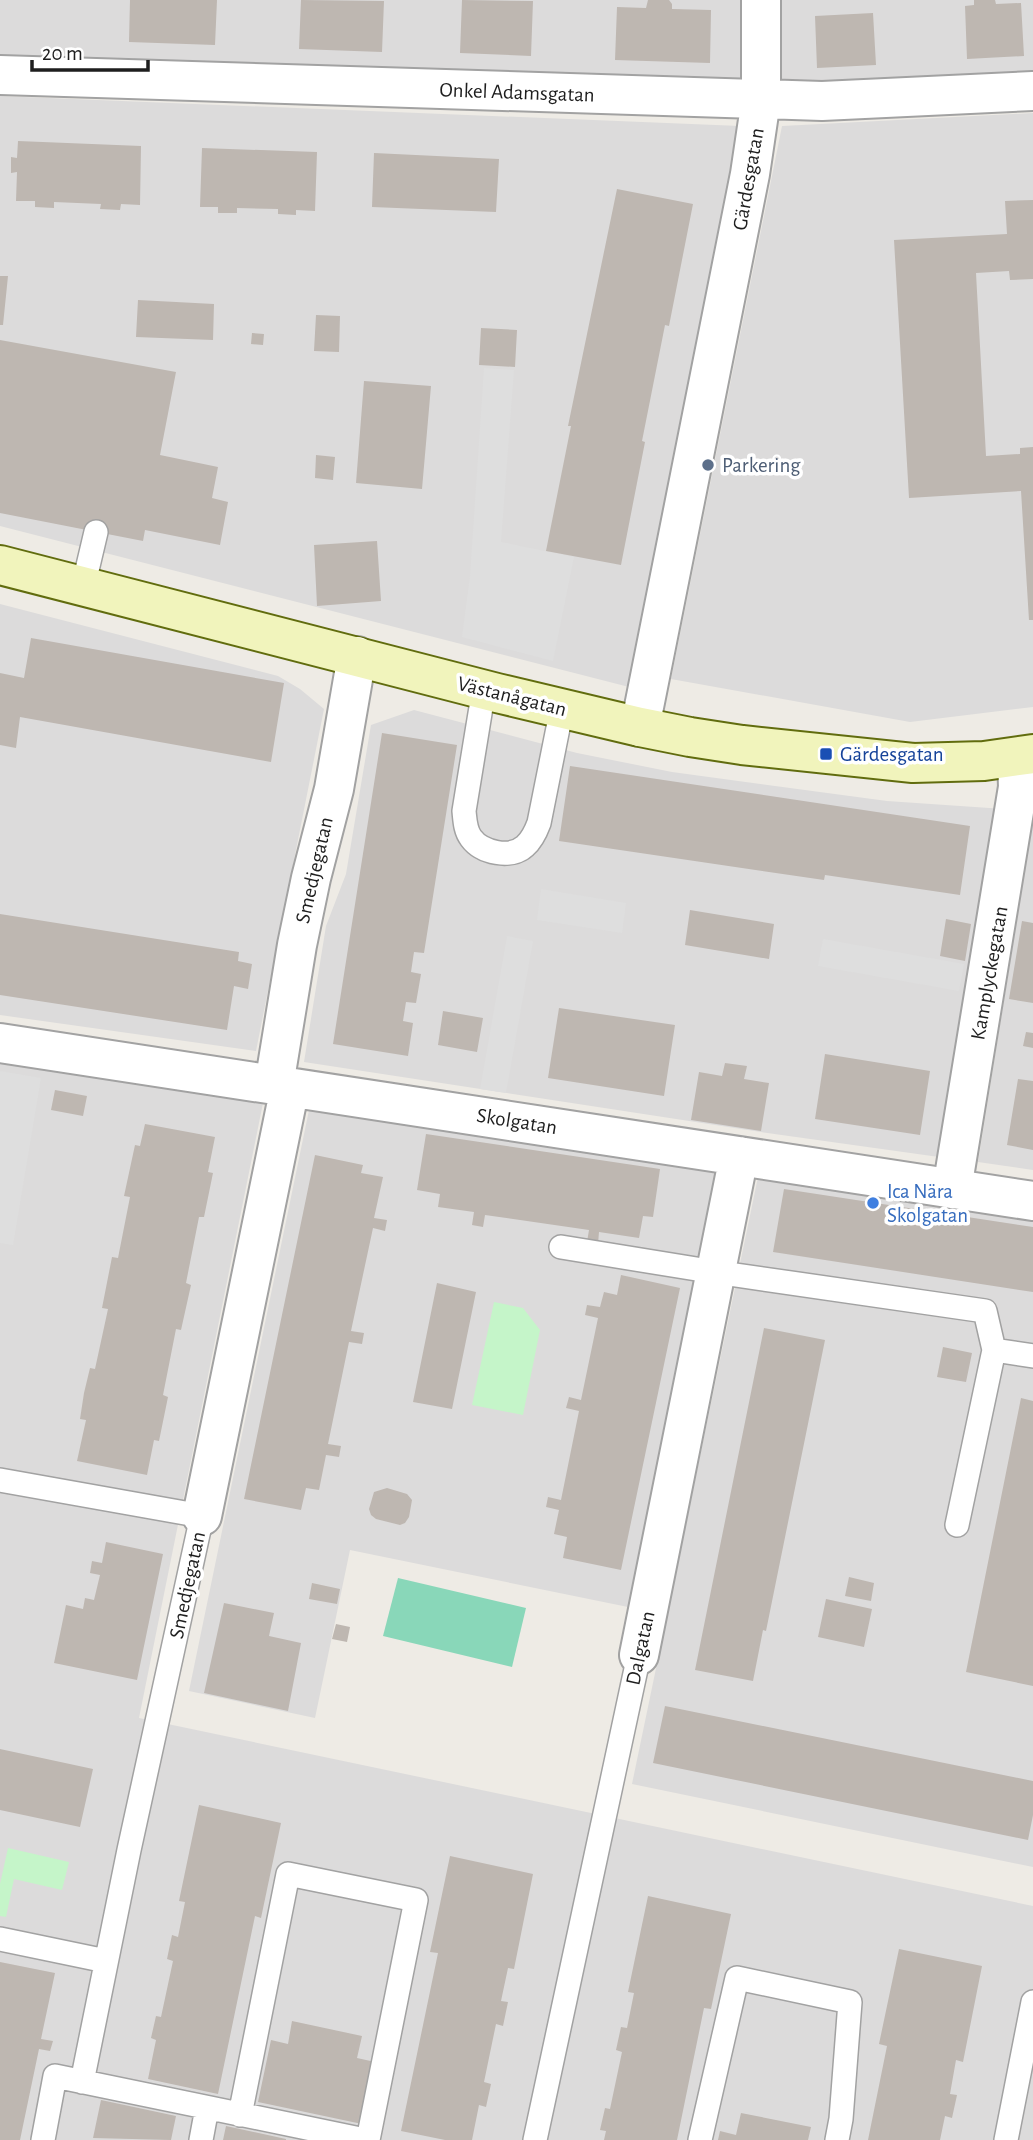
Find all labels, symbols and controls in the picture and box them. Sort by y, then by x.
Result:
scale bar [32,28,147,72]
text: 20 m [42,43,83,64]
street label: Onkel Adamsgatan [439,79,595,106]
street label: Gärdesgatan [729,126,768,232]
place label: Parkering [722,455,801,476]
marker: Parkering [700,457,716,473]
street label: Västanågatan [455,673,569,720]
place label: Gärdesgatan [840,744,944,765]
marker: Gärdesgatan [818,746,834,762]
street label: Smedjegatan [292,815,337,925]
street label: Kamplyckegatan [967,905,1012,1042]
street label: Skolgatan [475,1105,559,1138]
place label: Ica Nära Skolgatan [887,1181,968,1226]
marker: Ica Nära Skolgatan [865,1195,881,1211]
street label: Smedjegatan [166,1530,209,1640]
street label: Dalgatan [622,1609,659,1687]

